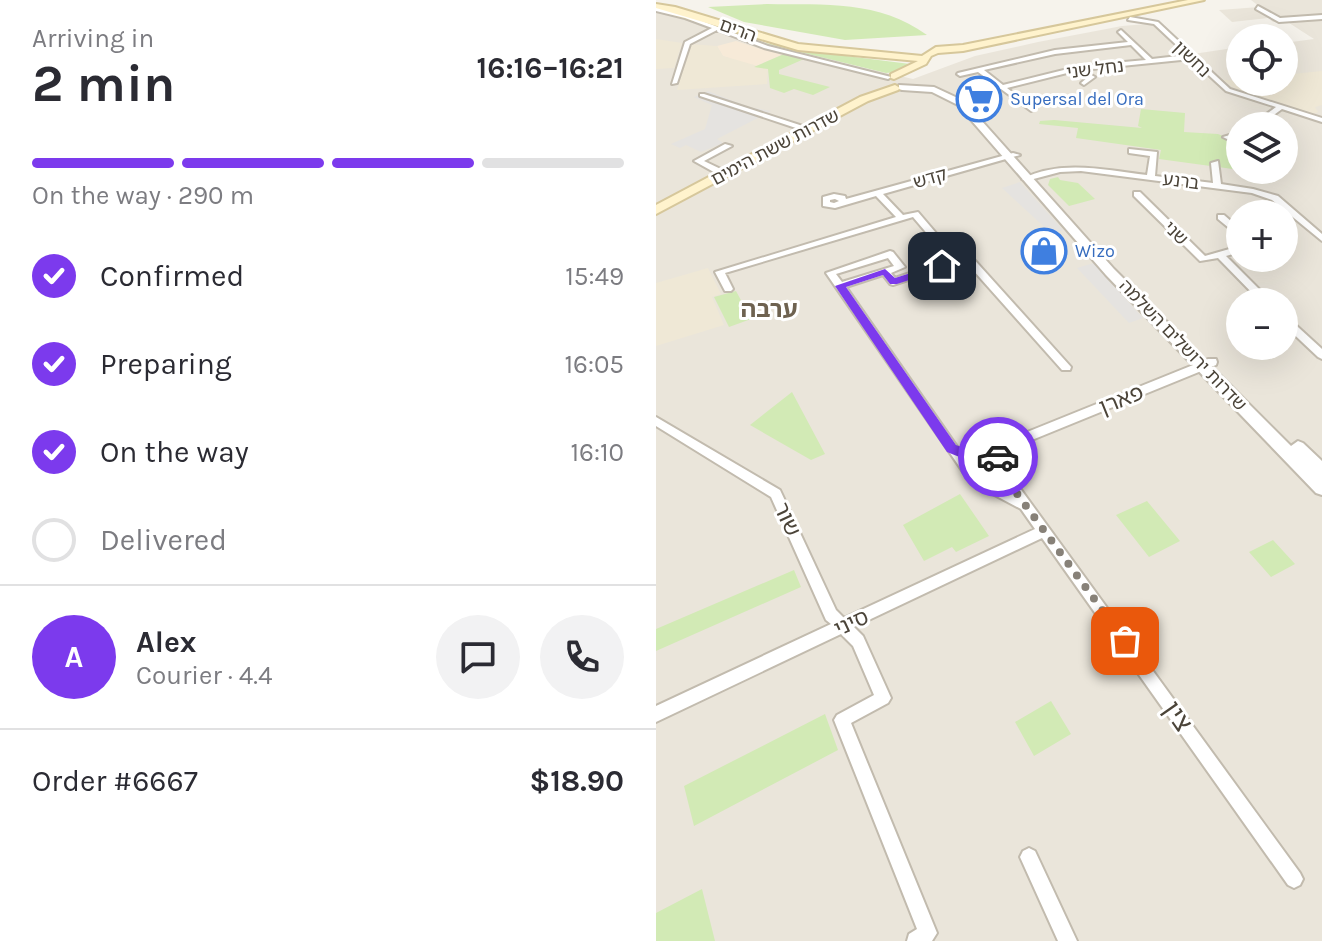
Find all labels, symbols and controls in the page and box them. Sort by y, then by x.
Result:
street label: הרים [716,13,760,47]
text: Arriving in [32,23,154,54]
map controls [1226,24,1298,360]
button: locate [1226,24,1298,96]
street label: נחשון [1169,36,1215,82]
text: 16:16–16:21 [477,50,624,86]
text: 2 min [32,53,175,114]
street label: נחל שני [1065,55,1125,83]
supermarket icon: Supersal del Ora [955,75,1003,123]
place label: Supersal del Ora [1010,88,1144,110]
street label: שדרות ששת הימים [707,104,843,190]
button: layers [1226,112,1298,184]
street label: קדש [911,163,949,193]
street label: ברנע [1161,168,1201,194]
text: On the way · 290 m [32,180,254,211]
button: + [1226,200,1298,272]
street label: שני [1159,216,1193,250]
shop icon: Wizo [1020,227,1068,275]
pin [908,232,976,300]
place label: Wizo [1075,240,1115,262]
icon: home [920,244,964,288]
icon: check [32,254,76,298]
text: Confirmed [100,258,244,294]
text: 15:49 [565,261,624,292]
street label: שדרות ירושלים השלמה [1115,275,1251,415]
button: − [1226,288,1298,360]
district label: ערבה [740,295,798,323]
icon: check [32,342,76,386]
text: Preparing [100,346,232,382]
text: 16:05 [564,349,624,380]
street label: פארן [1095,379,1148,421]
courier [958,417,1038,497]
icon: check [32,430,76,474]
text: On the way [100,434,249,470]
icon: car [976,435,1020,479]
text: 16:10 [571,437,624,468]
street label: שור [768,499,806,540]
text: Delivered [100,522,227,558]
street label: סיני [830,604,873,642]
pin [1091,607,1159,675]
button: chat [436,615,520,699]
button: phone [540,615,624,699]
icon: bag [1103,619,1147,663]
text: Alex [136,624,196,660]
text: A [65,639,83,675]
text: Courier · 4.4 [136,660,272,691]
street label: צין [1156,695,1199,738]
text: Order #6667 [32,763,198,799]
text: $18.90 [530,763,624,799]

